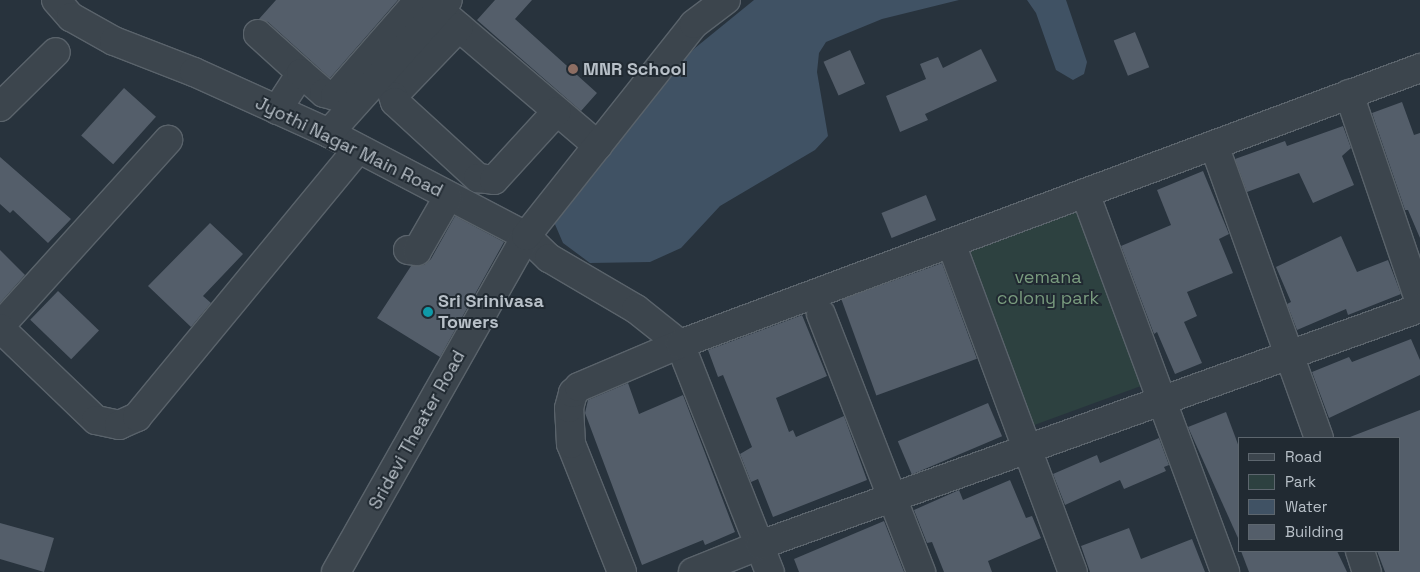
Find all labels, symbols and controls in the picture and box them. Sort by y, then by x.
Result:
place label: MNR School [583,58,686,80]
marker: MNR School [567,63,579,75]
street label: Jyothi Nagar Main Road [252,92,446,202]
park label: vemana colony park [997,267,1099,310]
place label: Sri Srinivasa Towers [438,291,544,334]
marker: Sri Srinivasa Towers [422,306,434,318]
street label: Sridevi Theater Road [364,346,470,514]
legend [1238,437,1400,552]
text: Road [1285,447,1322,466]
text: Park [1285,472,1316,491]
text: Water [1285,497,1327,516]
text: Building [1285,522,1344,541]

